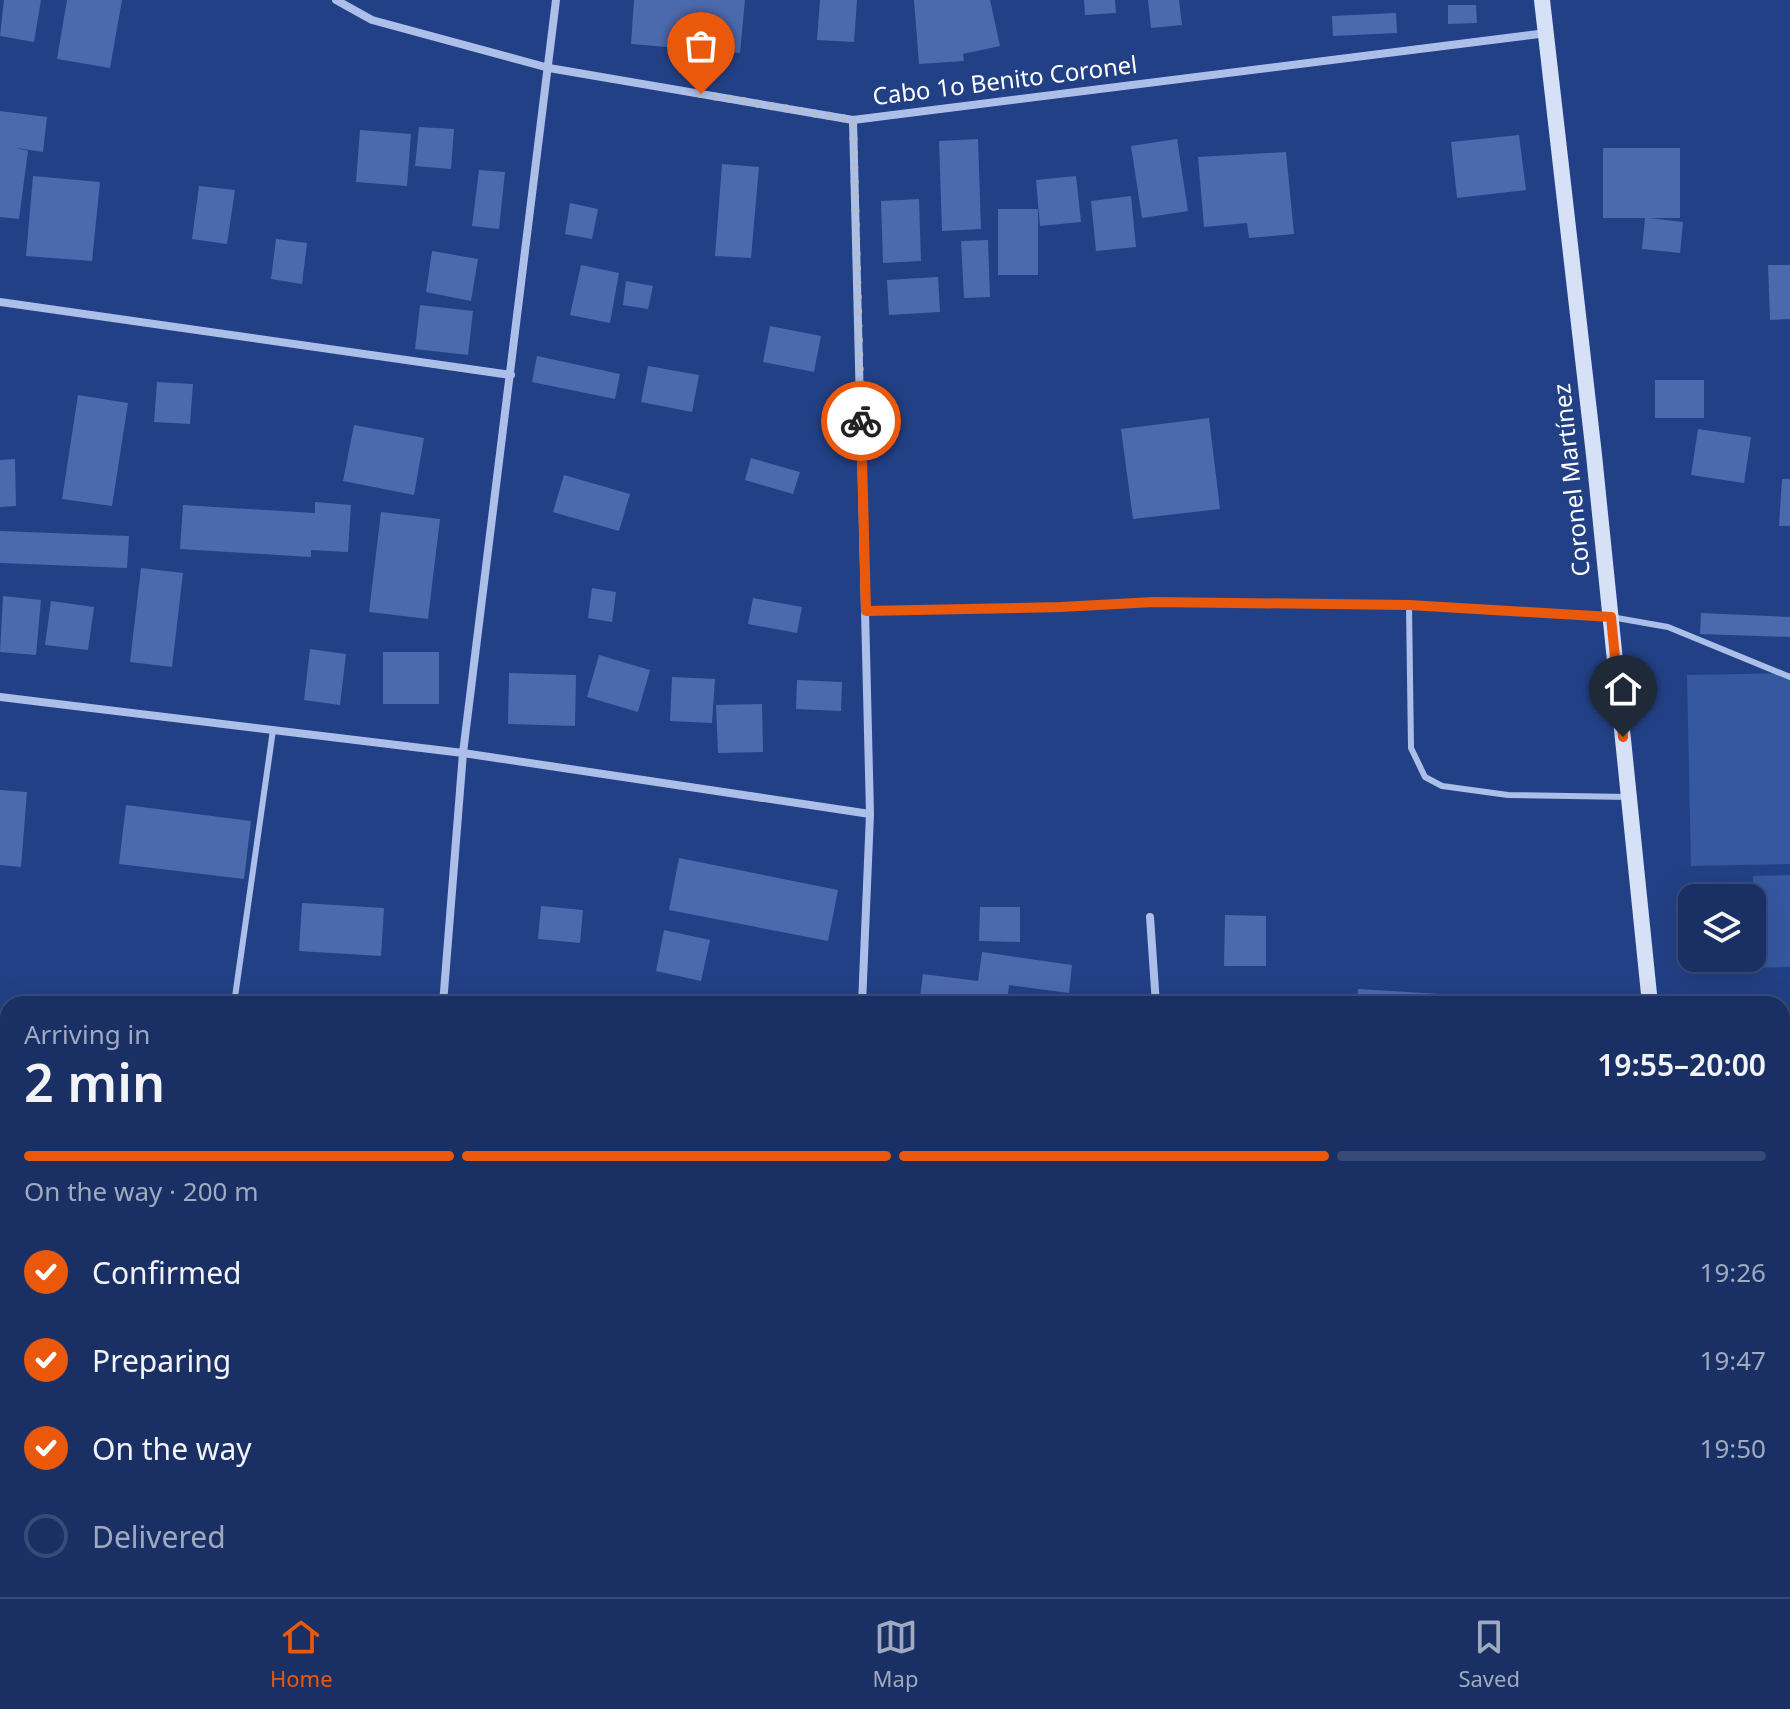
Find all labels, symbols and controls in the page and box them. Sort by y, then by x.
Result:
pin [667,12,735,94]
icon: bag [679,24,723,68]
street label: Cabo 1o Benito Coronel [871,47,1139,112]
courier [821,381,901,461]
street label: Coronel Martínez [1544,382,1597,578]
icon: bike [839,399,883,443]
pin [1589,655,1657,737]
icon: home [1601,667,1645,711]
map controls [1678,884,1766,972]
button: layers [1678,884,1766,972]
text: Arriving in [24,1016,150,1052]
text: 19:55–20:00 [1597,1044,1766,1085]
text: 2 min [24,1046,165,1117]
text: On the way · 200 m [24,1173,258,1209]
icon: check [24,1250,68,1294]
text: Confirmed [92,1252,242,1293]
text: 19:26 [1700,1254,1766,1290]
icon: check [24,1338,68,1382]
text: Preparing [92,1340,231,1381]
text: 19:47 [1700,1342,1766,1378]
icon: check [24,1426,68,1470]
text: On the way [92,1428,252,1469]
text: 19:50 [1700,1430,1766,1466]
text: Delivered [92,1516,226,1557]
tab: Home [270,1615,333,1693]
tab: Map [873,1615,918,1693]
tab: Saved [1458,1615,1520,1693]

